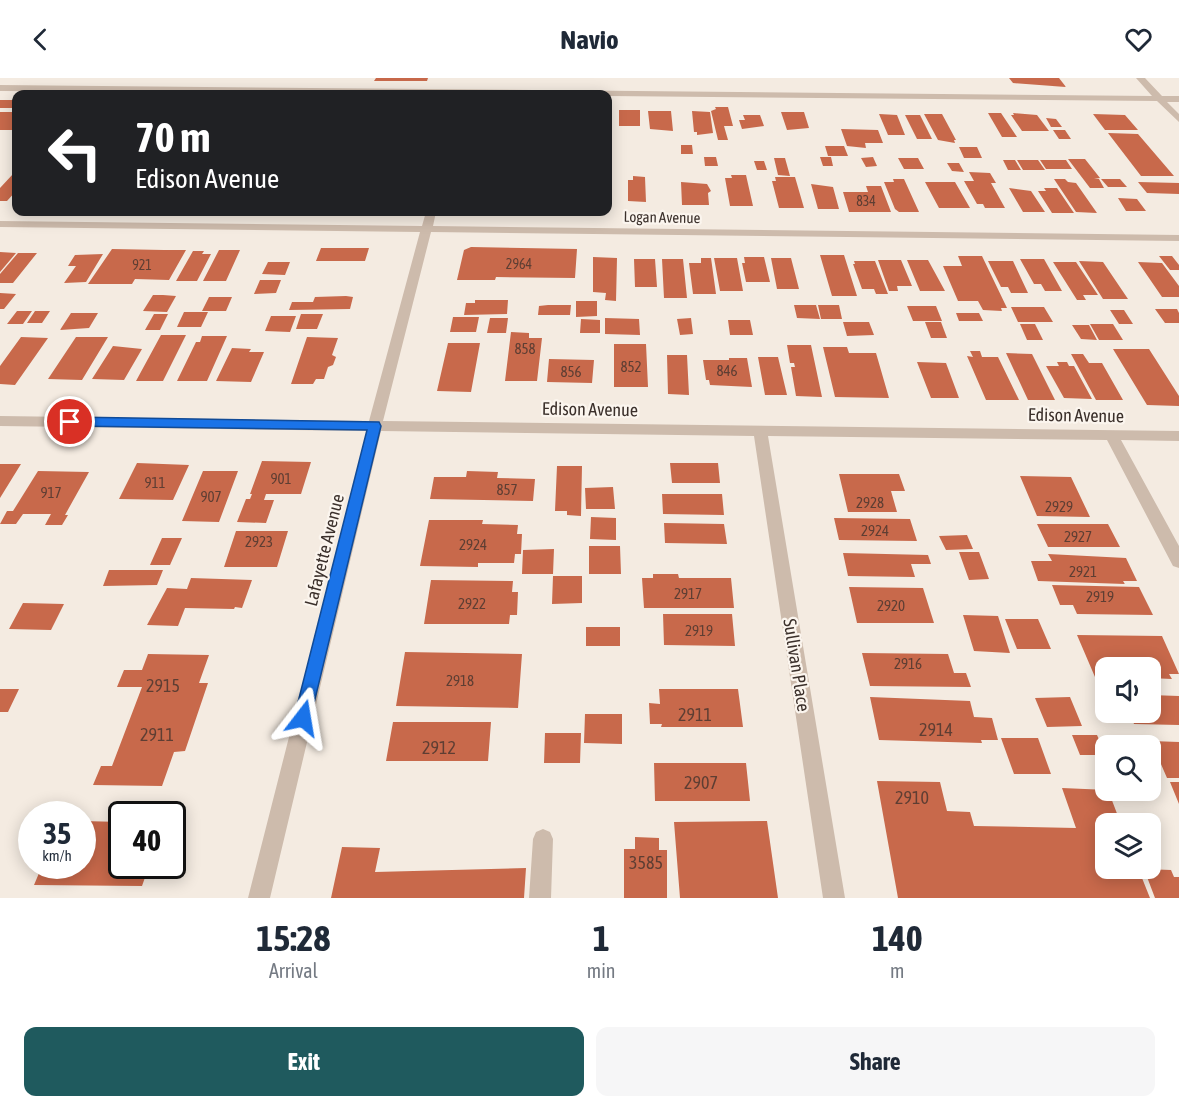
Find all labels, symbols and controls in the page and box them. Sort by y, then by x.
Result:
icon: back [24,23,57,56]
icon: heart [1122,23,1155,56]
text: Navio [560,24,619,55]
text: 70 m [135,113,210,161]
icon: left [36,114,114,192]
text: Edison Avenue [135,163,279,194]
house number: 834 [856,193,876,209]
street label: Logan Avenue [623,208,701,226]
house number: 2964 [506,256,533,272]
house number: 921 [132,257,152,273]
house number: 858 [514,340,536,357]
house number: 852 [620,358,642,375]
house number: 846 [716,362,738,379]
house number: 856 [560,363,582,380]
pin [44,396,95,447]
street label: Edison Avenue [542,398,638,420]
street label: Edison Avenue [1028,404,1124,426]
icon: arrive [53,405,86,438]
house number: 901 [270,470,292,487]
house number: 911 [144,474,166,491]
house number: 857 [496,481,518,498]
house number: 917 [40,484,62,501]
house number: 907 [200,488,222,505]
street label: Lafayette Avenue [300,492,348,608]
house number: 2928 [856,494,884,511]
house number: 2929 [1045,498,1073,515]
house number: 2924 [861,522,889,539]
house number: 2927 [1064,528,1092,545]
house number: 2923 [245,533,273,550]
house number: 2924 [459,536,487,553]
house number: 2921 [1069,563,1097,580]
house number: 2917 [674,585,702,602]
house number: 2919 [1086,588,1114,605]
house number: 2922 [458,595,486,612]
house number: 2920 [877,597,905,614]
street label: Sullivan Place [779,617,815,713]
house number: 2919 [685,622,713,639]
house number: 2916 [894,655,922,672]
map controls [1095,657,1161,879]
button: sound [1095,657,1161,723]
house number: 2918 [446,672,474,689]
house number: 2915 [146,675,180,696]
position arrow [271,686,335,750]
house number: 2911 [678,704,712,725]
house number: 2914 [919,719,953,740]
house number: 2911 [140,724,174,745]
button: search [1095,735,1161,801]
house number: 2912 [422,737,456,758]
house number: 2907 [684,772,718,793]
house number: 2910 [895,787,929,808]
speed limit sign: 40 [108,801,186,879]
button: layers [1095,813,1161,879]
text: 35 [43,816,71,850]
text: km/h [42,847,72,864]
house number: 3585 [629,852,663,873]
text: 15:28 [256,917,330,959]
text: 1 [593,917,610,959]
text: 140 [872,917,923,959]
text: Arrival [269,959,318,982]
text: min [587,959,616,982]
text: m [890,959,904,982]
button: Exit [24,1027,584,1096]
button: Share [596,1027,1155,1096]

